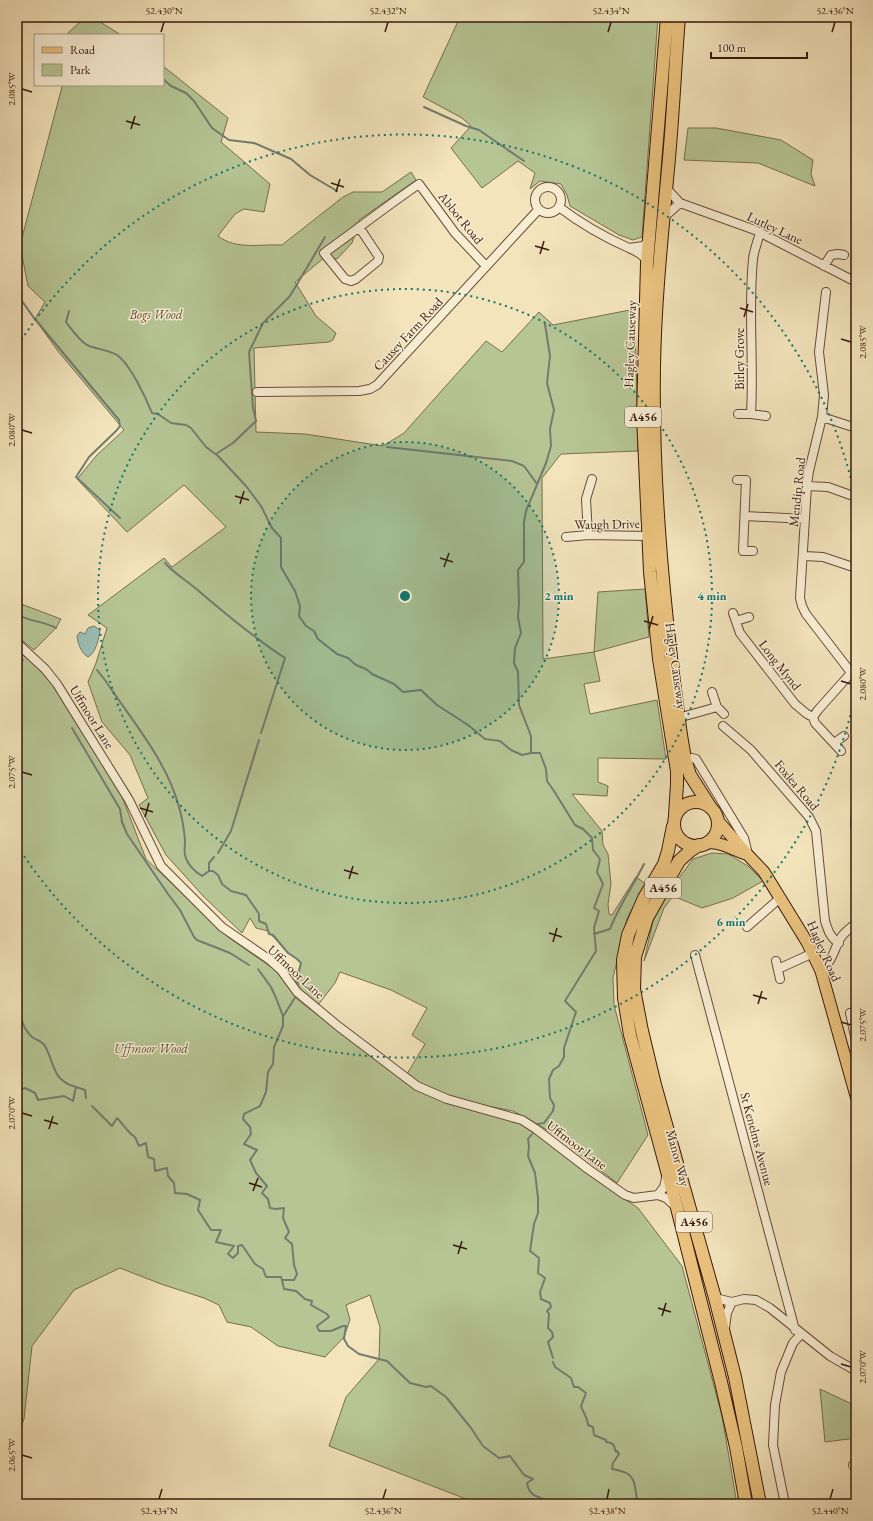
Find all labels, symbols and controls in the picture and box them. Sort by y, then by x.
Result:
text: 52.430°N [145,4,183,17]
text: 52.432°N [369,4,407,17]
text: 52.434°N [592,4,630,17]
text: 52.436°N [816,4,854,17]
legend [34,34,164,86]
scale bar [711,34,807,60]
text: 100 m [717,40,747,56]
text: Road [70,42,96,58]
text: Park [70,62,91,78]
text: 2.085°W [5,71,18,106]
street label: Abbot Road [434,188,488,248]
street label: Lutley Lane [744,208,806,248]
street label: Causey Farm Road [370,293,447,374]
street label: Hagley Causeway [620,299,640,388]
park label: Bogs Wood [129,306,183,323]
text: 2.085°W [856,324,869,359]
street label: Birley Grove [731,328,748,390]
road number: A456 [625,407,661,427]
text: 2.080°W [5,412,18,447]
street label: Mendip Road [785,456,809,528]
street label: Waugh Drive [574,515,640,533]
text: 2 min [544,588,574,604]
text: 4 min [697,588,727,604]
centre of rings [398,589,412,603]
street label: Hagley Causeway [661,621,691,711]
street label: Long Mynd [755,636,805,694]
text: 2.080°W [856,666,869,701]
street label: Uffmoor Lane [66,682,118,752]
text: 2.075°W [5,754,18,789]
street label: Foxlea Road [771,756,823,814]
road number: A456 [645,878,681,898]
text: 6 min [716,914,746,930]
street label: Hagley Road [803,918,845,985]
street label: Uffmoor Lane [264,941,328,1003]
text: 2.075°W [856,1007,869,1042]
park label: Uffmoor Wood [114,1040,188,1057]
street label: St Kenelms Avenue [736,1090,778,1188]
text: 2.070°W [5,1095,18,1130]
street label: Uffmoor Lane [543,1117,611,1173]
street label: Manor Way [662,1128,694,1189]
road number: A456 [676,1212,712,1232]
text: 2.070°W [856,1349,869,1384]
text: 2.065°W [5,1437,18,1472]
text: 52.434°N [140,1504,178,1517]
text: 52.436°N [364,1504,402,1517]
text: 52.438°N [588,1504,626,1517]
text: 52.440°N [811,1504,849,1517]

